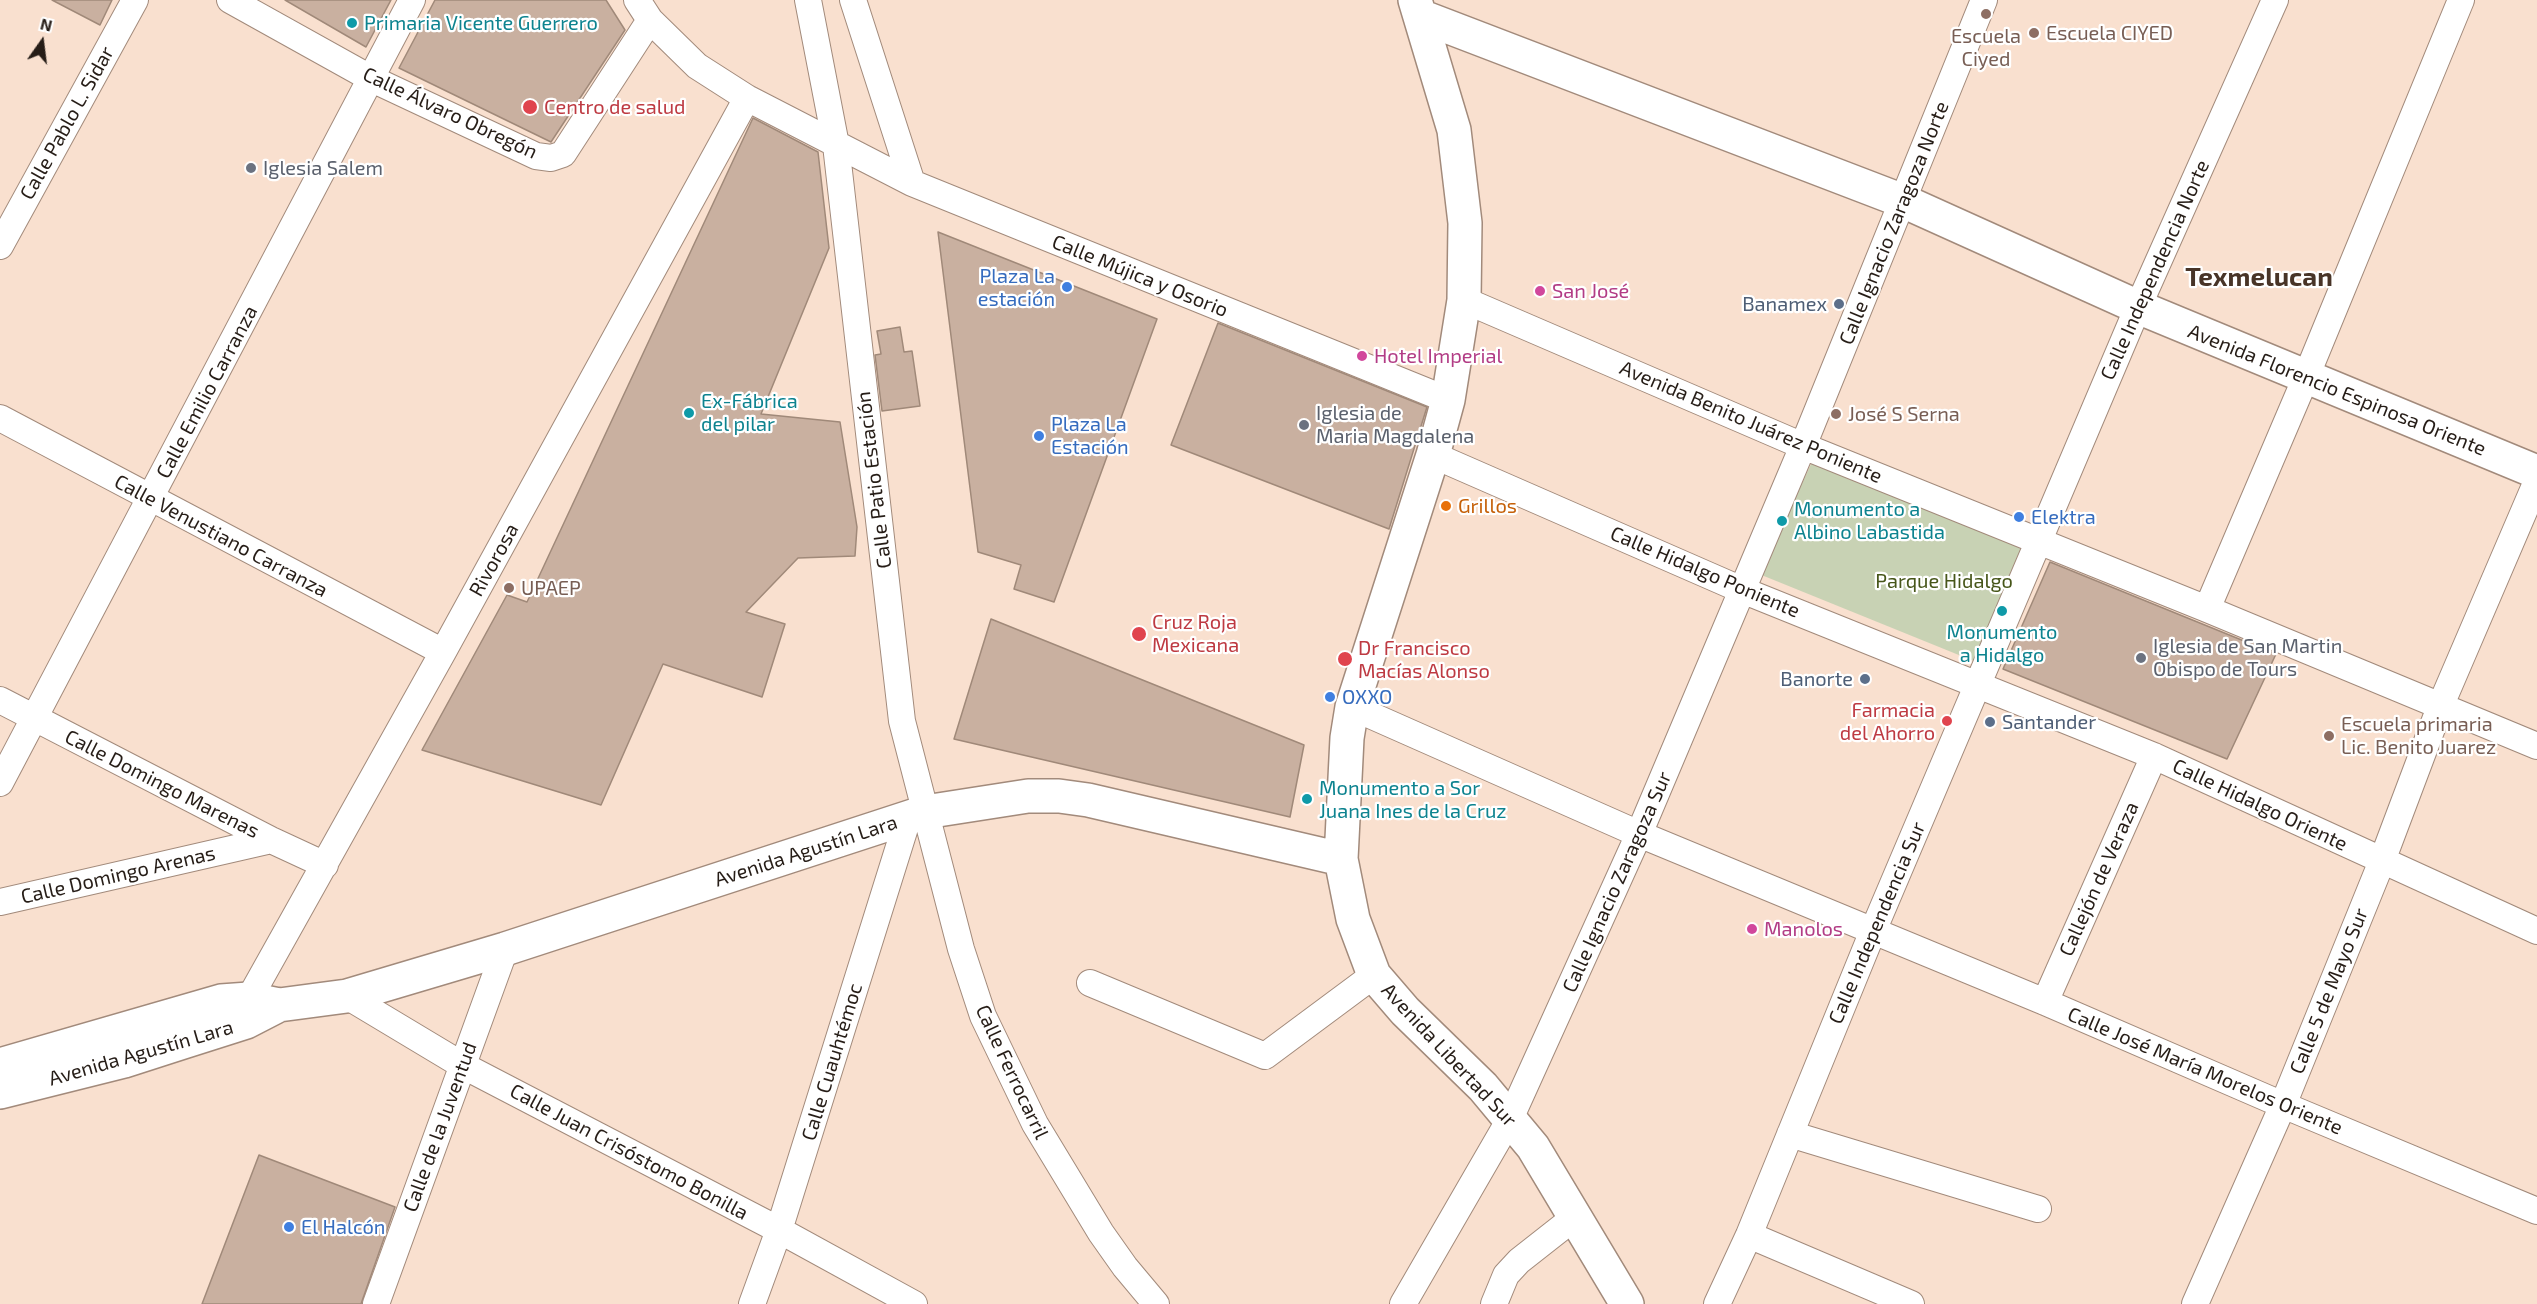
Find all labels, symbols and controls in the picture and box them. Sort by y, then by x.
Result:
marker: Escuela Ciyed [1979,7,1993,21]
place label: Primaria Vicente Guerrero [364,11,598,35]
north arrow [12,12,72,72]
text: N [39,13,54,35]
marker: Primaria Vicente Guerrero [345,16,359,30]
place label: Escuela CIYED [2046,21,2173,45]
place label: Escuela Ciyed [1951,24,2021,71]
marker: Escuela CIYED [2027,26,2041,40]
street label: Calle Pablo L. Sidar [15,42,119,204]
street label: Calle Álvaro Obregón [359,62,541,164]
place label: Centro de salud [544,95,686,119]
marker: Centro de salud [521,98,539,116]
street label: Calle Ignacio Zaragoza Norte [1834,98,1954,348]
place label: Iglesia Salem [263,156,383,180]
street label: Calle Independencia Norte [2096,156,2214,384]
marker: Iglesia Salem [244,161,258,175]
street label: Calle Mújica y Osorio [1048,230,1232,322]
district label: Texmelucan [2185,261,2333,293]
place label: Plaza La estación [978,264,1055,311]
place label: San José [1552,279,1629,303]
marker: Plaza La estación [1060,280,1074,294]
marker: San José [1533,284,1547,298]
place label: Banamex [1742,292,1827,316]
marker: Banamex [1832,297,1846,311]
street label: Calle Emilio Carranza [151,302,263,482]
street label: Avenida Florencio Espinosa Oriente [2185,319,2489,461]
place label: Hotel Imperial [1374,344,1502,368]
marker: Hotel Imperial [1355,349,1369,363]
street label: Avenida Benito Juárez Poniente [1616,356,1886,488]
place label: Ex-Fábrica del pilar [701,389,798,436]
street label: Calle Patio Estación [851,390,897,570]
place label: Iglesia de Maria Magdalena [1316,401,1474,448]
place label: José S Serna [1848,402,1960,426]
marker: Ex-Fábrica del pilar [682,406,696,420]
marker: José S Serna [1829,407,1843,421]
place label: Plaza La Estación [1051,412,1129,459]
marker: Iglesia de Maria Magdalena [1297,418,1311,432]
marker: Plaza La Estación [1032,429,1046,443]
street label: Calle Venustiano Carranza [110,470,332,602]
place label: Grillos [1458,494,1517,518]
place label: Monumento a Albino Labastida [1794,497,1945,544]
marker: Grillos [1439,499,1453,513]
place label: Elektra [2031,505,2096,529]
marker: Elektra [2012,510,2026,524]
marker: Monumento a Albino Labastida [1775,514,1789,528]
street label: Rivorosa [464,519,524,601]
street label: Calle Hidalgo Poniente [1607,521,1803,623]
park label: Parque Hidalgo [1875,569,2013,593]
place label: UPAEP [521,576,581,600]
marker: UPAEP [502,581,516,595]
marker: Monumento a Hidalgo [1995,604,2009,618]
place label: Cruz Roja Mexicana [1152,610,1239,657]
place label: Monumento a Hidalgo [1947,620,2057,667]
marker: Cruz Roja Mexicana [1130,625,1148,643]
place label: Iglesia de San Martin Obispo de Tours [2153,634,2342,681]
place label: Dr Francisco Macías Alonso [1358,636,1490,683]
marker: Dr Francisco Macías Alonso [1336,650,1354,668]
marker: Iglesia de San Martin Obispo de Tours [2134,651,2148,665]
place label: Banorte [1780,667,1853,691]
marker: Banorte [1858,672,1872,686]
place label: OXXO [1342,685,1392,709]
marker: OXXO [1323,690,1337,704]
place label: Farmacia del Ahorro [1840,698,1935,745]
place label: Santander [2002,710,2096,734]
place label: Escuela primaria Lic. Benito Juarez [2341,712,2496,759]
marker: Farmacia del Ahorro [1940,714,1954,728]
marker: Santander [1983,715,1997,729]
street label: Calle Domingo Marenas [61,725,263,843]
marker: Escuela primaria Lic. Benito Juarez [2322,729,2336,743]
street label: Calle Hidalgo Oriente [2169,754,2351,856]
street label: Calle Ignacio Zaragoza Sur [1557,768,1677,996]
place label: Monumento a Sor Juana Ines de la Cruz [1319,776,1507,823]
marker: Monumento a Sor Juana Ines de la Cruz [1300,792,1314,806]
street label: Callejón de Veraza [2054,798,2144,960]
street label: Avenida Agustín Lara [712,810,900,892]
street label: Calle Independencia Sur [1824,818,1930,1028]
street label: Calle Domingo Arenas [18,841,218,909]
street label: Calle 5 de Mayo Sur [2285,905,2373,1077]
place label: Manolos [1764,917,1843,941]
marker: Manolos [1745,922,1759,936]
street label: Avenida Libertad Sur [1376,978,1522,1132]
street label: Calle Cuauhtémoc [797,980,867,1144]
street label: Calle Ferrocarril [970,1001,1054,1143]
street label: Calle José María Morelos Oriente [2064,1002,2346,1140]
street label: Avenida Agustín Lara [46,1015,236,1091]
street label: Calle de la Juventud [398,1039,482,1215]
street label: Calle Juan Crisóstomo Bonilla [506,1079,752,1225]
place label: El Halcón [301,1215,385,1239]
marker: El Halcón [282,1220,296,1234]

